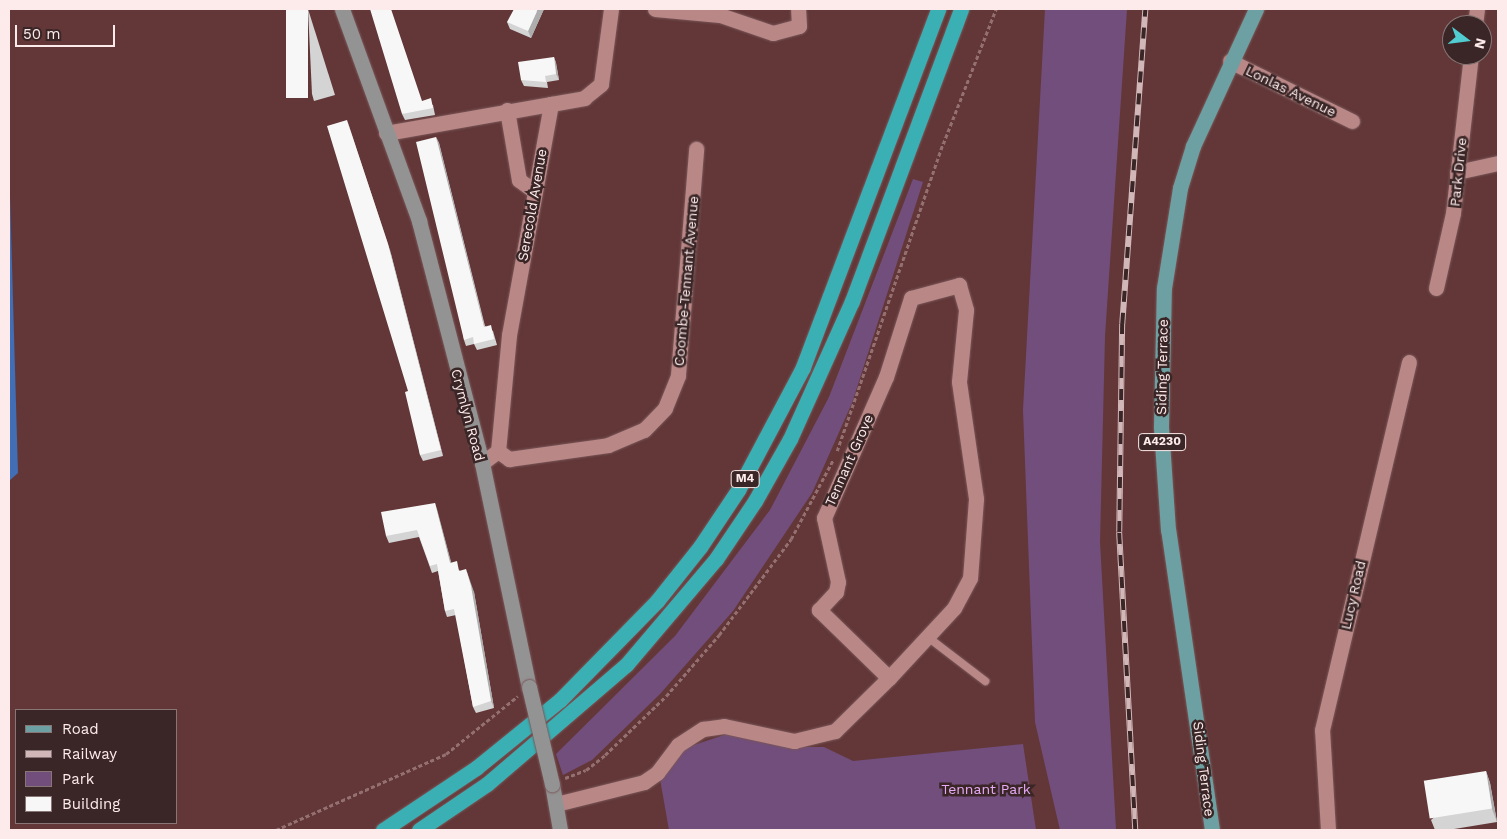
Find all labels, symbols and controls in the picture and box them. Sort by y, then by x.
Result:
scale bar [18,15,118,47]
north arrow [1442,15,1492,65]
text: 50 m [23,25,60,43]
text: N [1471,37,1490,51]
street label: Lonlas Avenue [1243,62,1339,120]
street label: Park Drive [1446,136,1470,208]
street label: Serecold Avenue [514,147,550,263]
street label: Coombe-Tennant Avenue [670,195,702,367]
street label: Siding Terrace [1153,319,1171,415]
street label: Crymlyn Road [448,367,488,463]
street label: Tennant Grove [821,411,877,509]
road number: A4230 [1137,432,1187,452]
road number: M4 [730,469,760,488]
street label: Lucy Road [1337,559,1369,631]
legend [15,709,178,824]
text: Road [62,720,99,738]
street label: Siding Terrace [1190,720,1218,818]
text: Railway [62,745,117,763]
text: Park [62,770,94,788]
park label: Tennant Park [941,781,1031,797]
text: Building [62,795,120,813]

